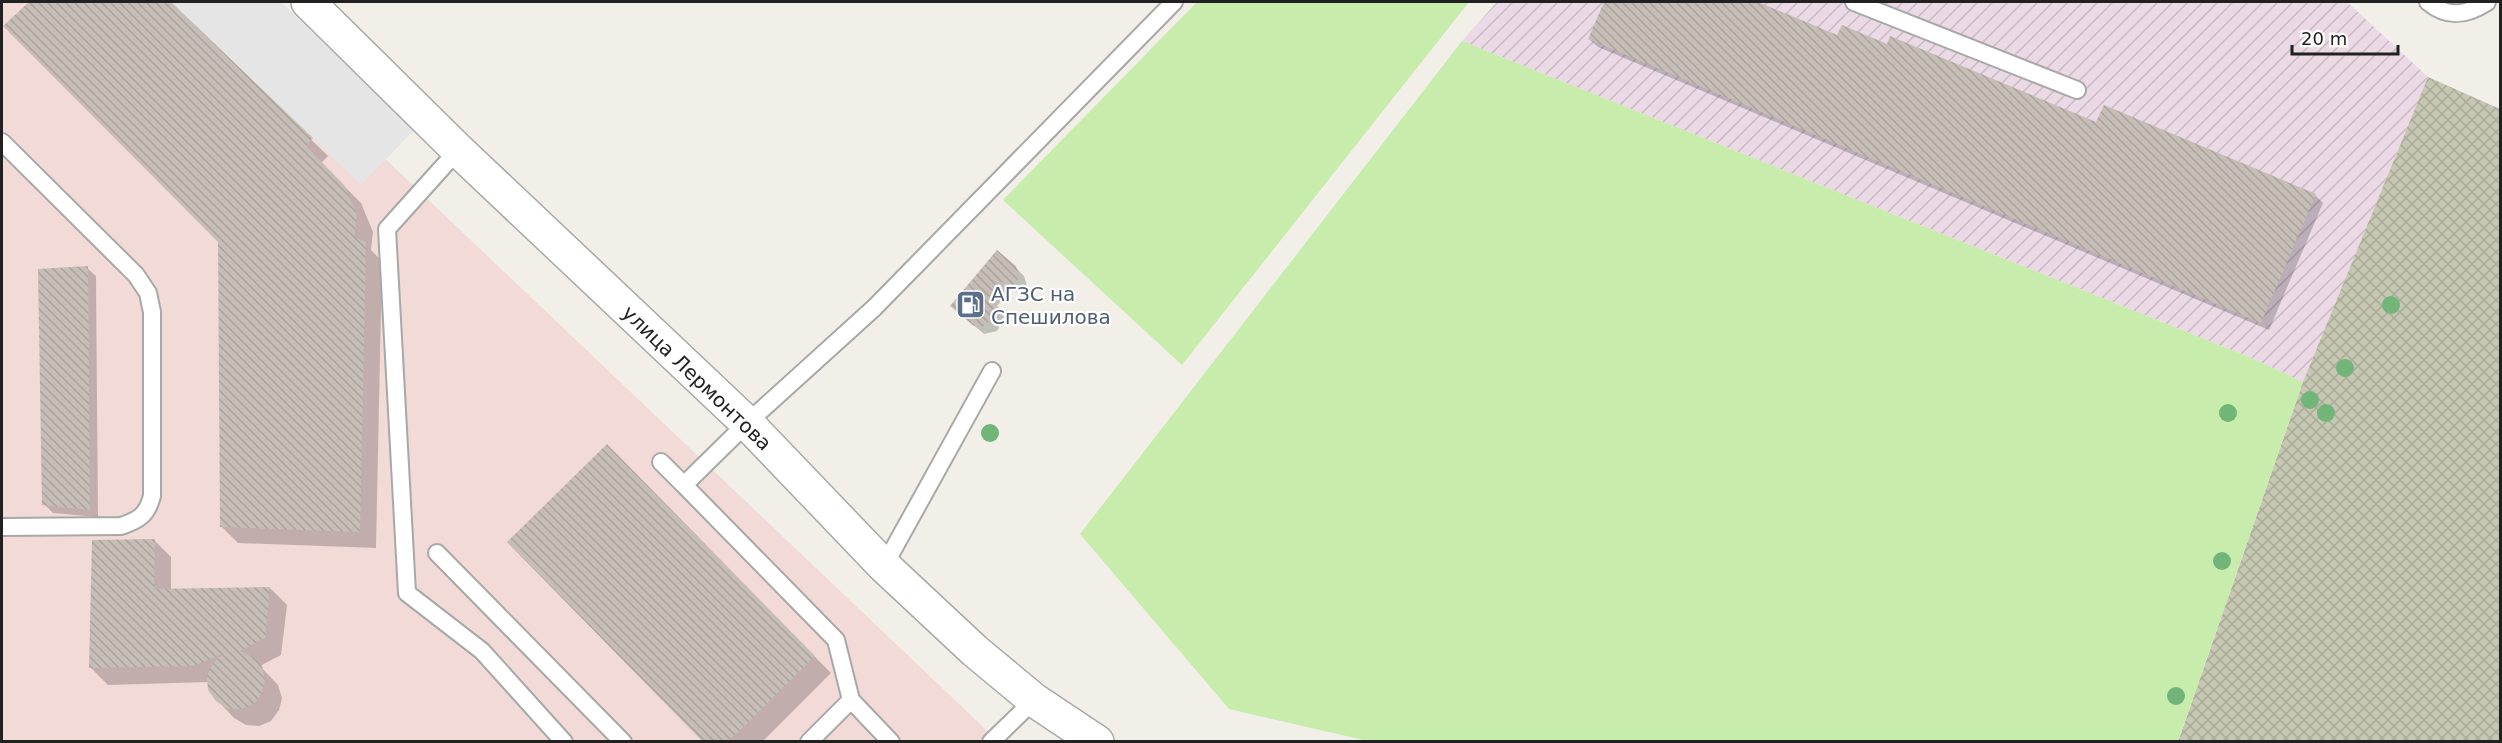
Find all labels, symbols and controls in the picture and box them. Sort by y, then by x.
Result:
scale bar [2292,18,2398,56]
text: 20 m [2301,28,2347,49]
place label: АГЗС на Спешилова [991,282,1111,329]
fuel station icon: АГЗС на Спешилова [954,289,986,321]
street label: улица Лермонтова [617,301,777,455]

